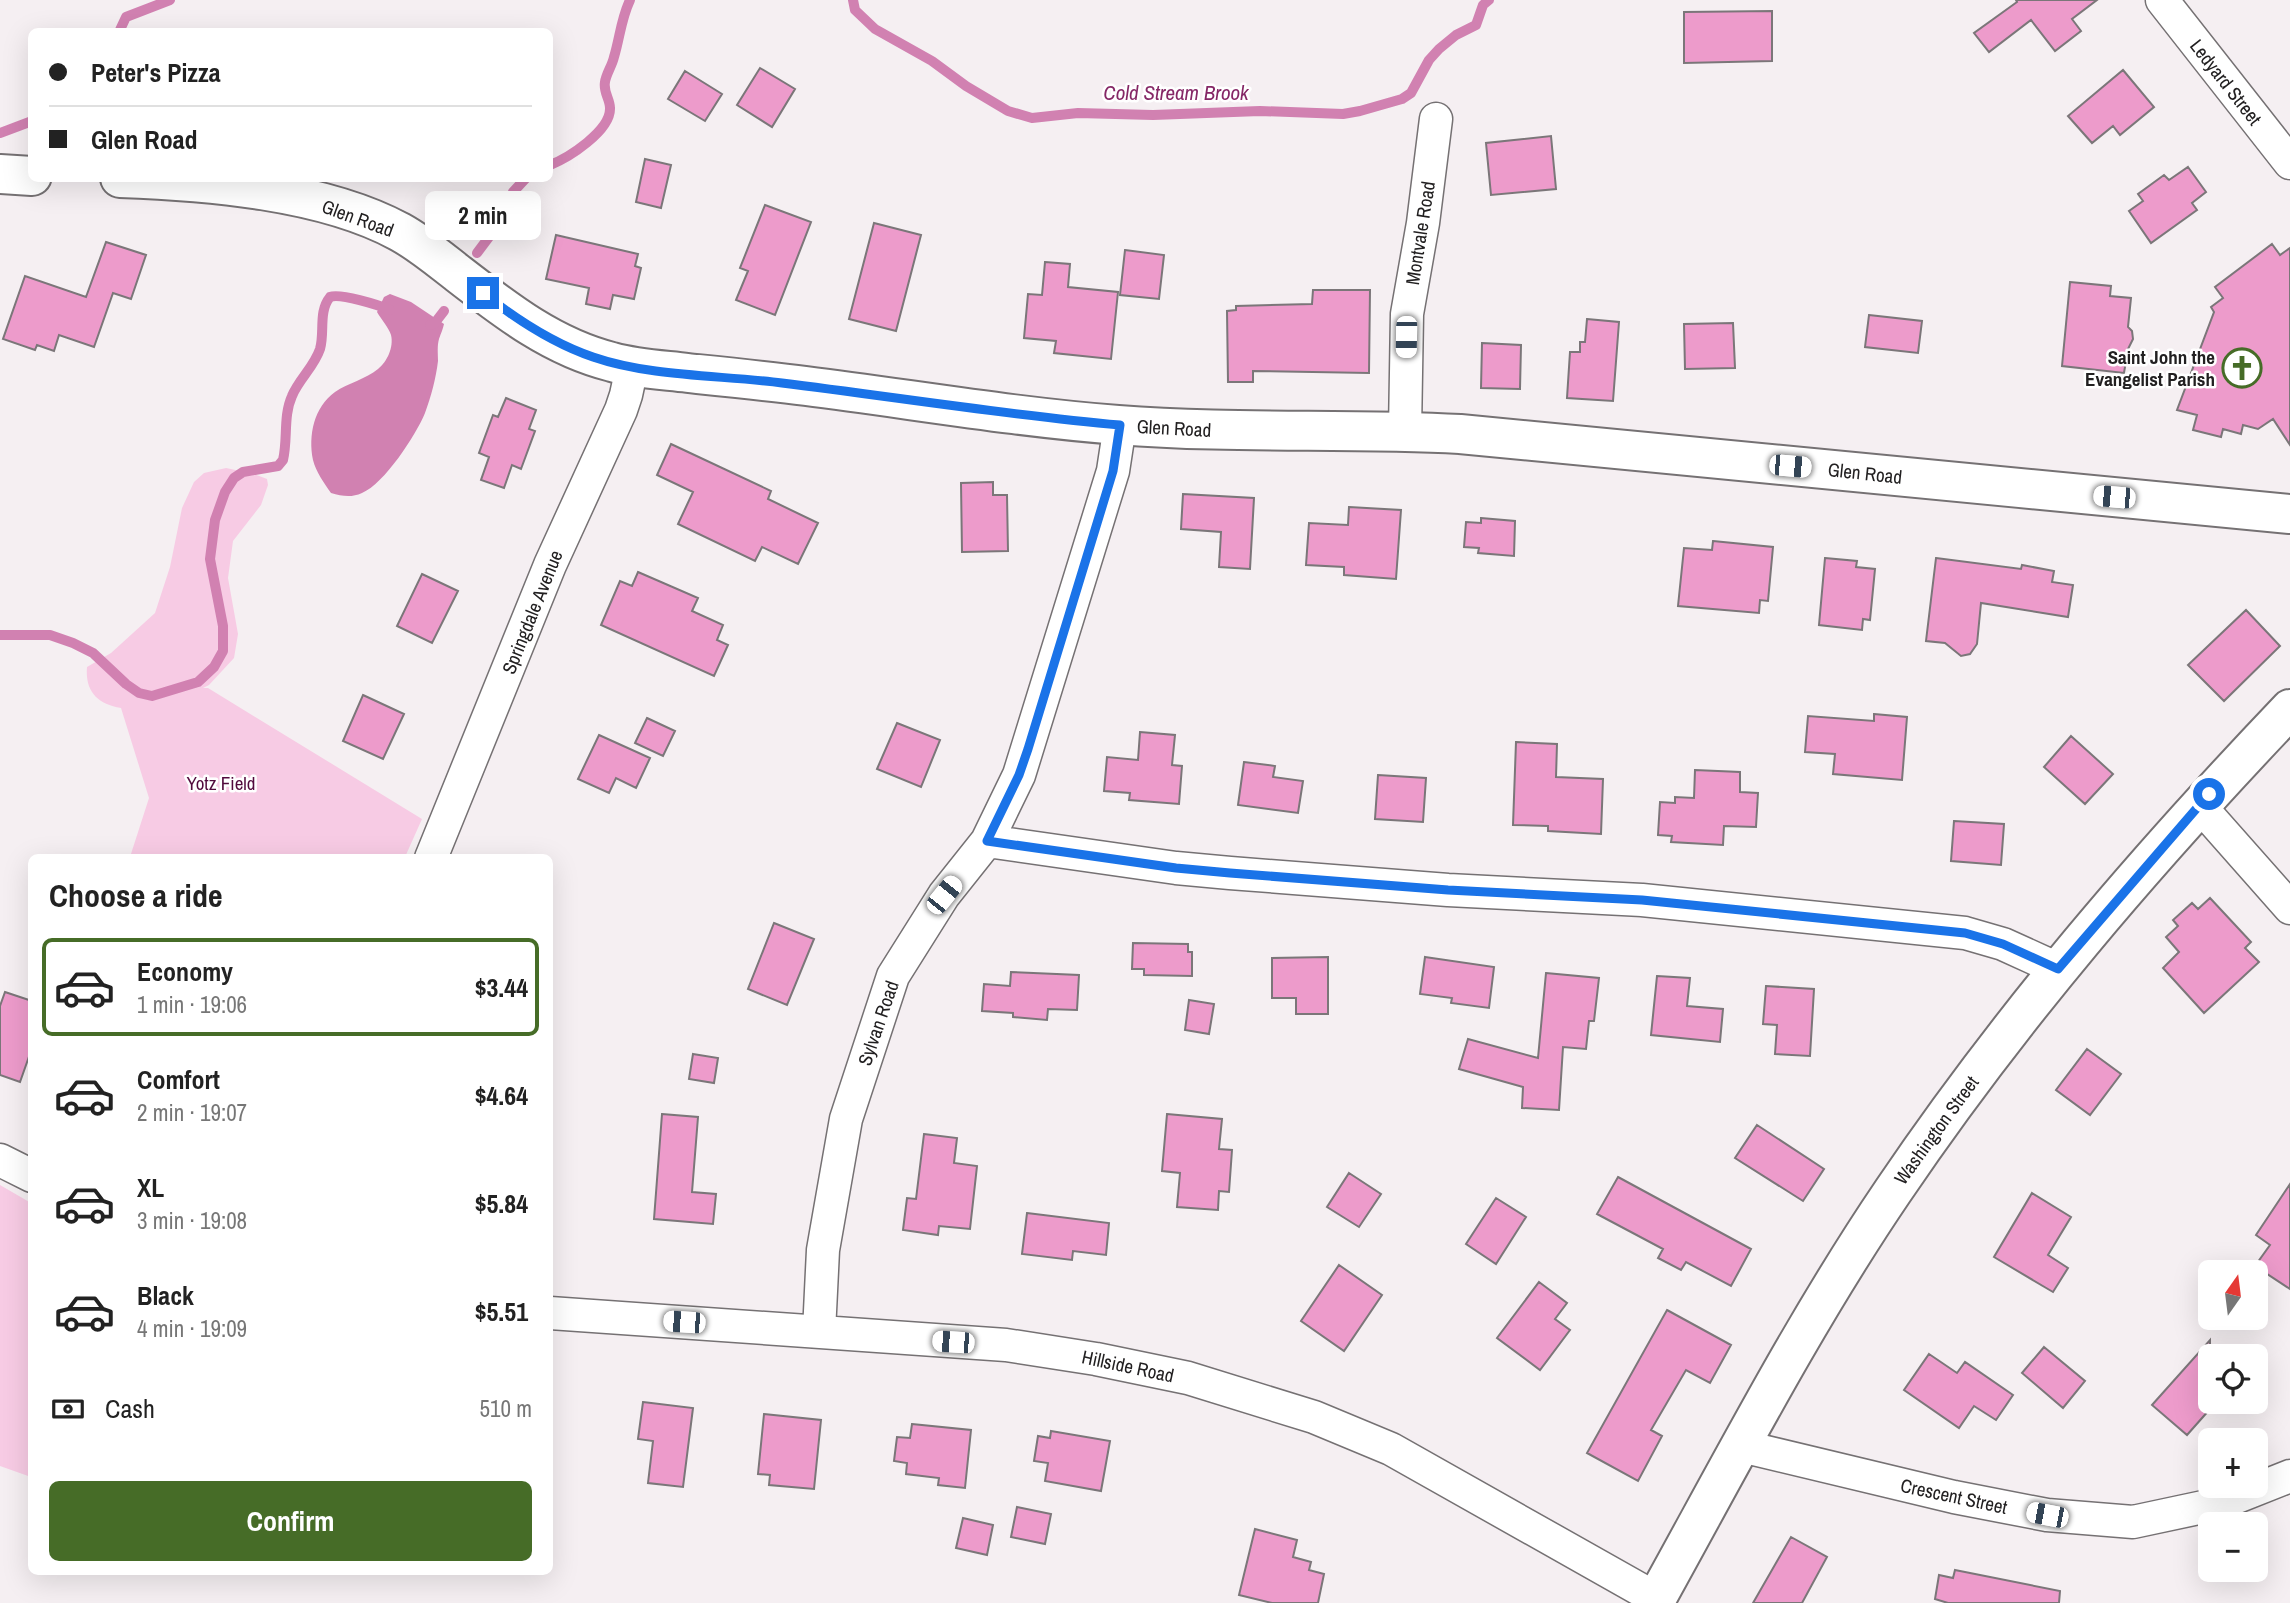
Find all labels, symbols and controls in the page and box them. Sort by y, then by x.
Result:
street label: Ledyard Street [2184,34,2268,131]
text: Peter's Pizza [91,55,221,90]
water label: Cold Stream Brook [1103,78,1250,107]
text: Glen Road [91,122,198,157]
street label: Montvale Road [1399,179,1441,287]
callout: 2 min [425,191,541,240]
street label: Glen Road [319,193,397,243]
text: 2 min [458,200,508,231]
route end [467,277,499,309]
car [1396,316,1417,358]
place label: Saint John the Evangelist Parish [2085,344,2215,392]
church icon: Saint John the Evangelist Parish [2221,347,2263,389]
street label: Glen Road [1136,413,1212,443]
car [1769,454,1812,478]
street label: Glen Road [1827,456,1903,490]
car [2093,485,2136,509]
street label: Springdale Avenue [495,546,569,678]
park label: Yotz Field [187,770,255,796]
route start [2193,778,2225,810]
car [923,872,966,918]
text: Choose a ride [49,874,223,917]
text: Economy [137,954,233,989]
icon: car [53,956,116,1019]
text: $3.44 [475,970,528,1005]
street label: Sylvan Road [851,977,905,1069]
text: 1 min · 19:06 [137,989,247,1020]
text: Comfort [137,1062,220,1097]
icon: car [53,1064,116,1127]
street label: Washington Street [1888,1070,1985,1190]
text: $4.64 [475,1078,528,1113]
text: 2 min · 19:07 [137,1097,247,1128]
text: XL [137,1170,164,1205]
icon: car [53,1172,116,1235]
text: $5.84 [475,1186,528,1221]
text: 3 min · 19:08 [137,1205,247,1236]
north arrow [2198,1260,2268,1330]
map controls [2198,1260,2268,1582]
text: Black [137,1278,194,1313]
icon: car [53,1280,116,1343]
text: $5.51 [475,1294,528,1329]
car [663,1310,706,1334]
text: 4 min · 19:09 [137,1313,247,1344]
car [932,1330,975,1354]
street label: Hillside Road [1080,1344,1176,1388]
button: locate [2198,1344,2268,1414]
icon: cash [49,1390,87,1428]
text: Cash [105,1391,155,1426]
text: 510 m [480,1393,532,1424]
button: + [2198,1428,2268,1498]
street label: Crescent Street [1898,1472,2010,1520]
button: Confirm [49,1481,532,1561]
car [2025,1501,2070,1529]
button: − [2198,1512,2268,1582]

